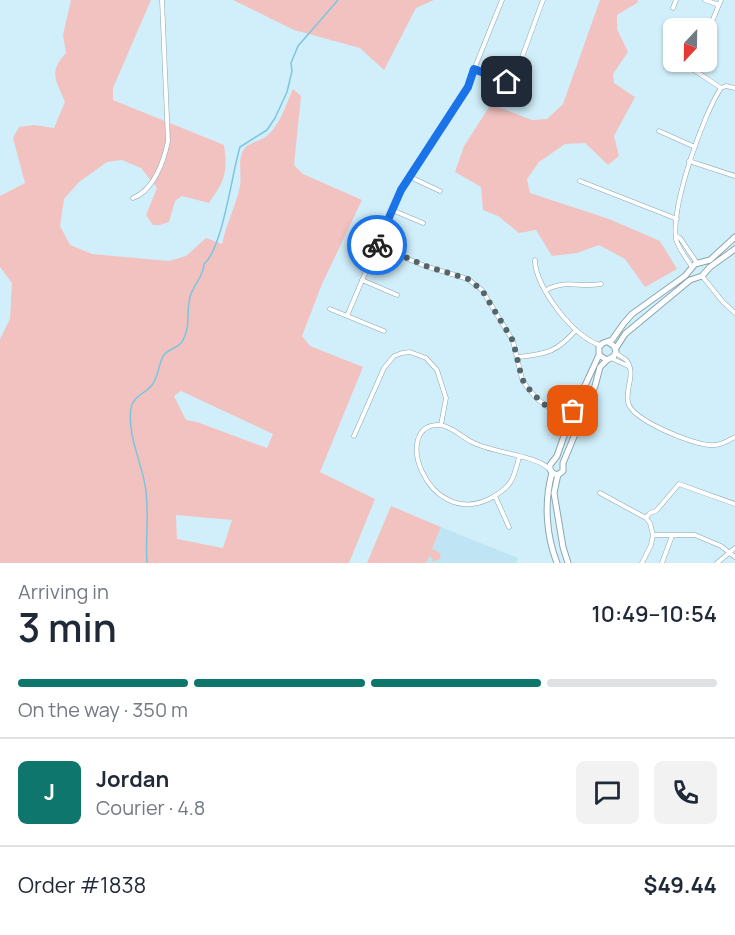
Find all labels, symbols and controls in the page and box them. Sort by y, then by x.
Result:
north arrow [663,18,717,72]
map controls [663,18,717,72]
pin [481,56,532,107]
icon: home [490,65,523,98]
courier [347,215,407,275]
icon: bike [361,229,394,262]
pin [547,385,598,436]
icon: bag [556,394,589,427]
text: Arriving in [18,578,109,605]
text: 10:49–10:54 [592,599,717,629]
text: 3 min [18,600,117,654]
text: On the way · 350 m [18,696,188,723]
button: chat [576,761,639,824]
button: phone [654,761,717,824]
text: Jordan [96,764,169,794]
text: J [44,777,55,807]
text: Courier · 4.8 [96,794,205,821]
text: Order #1838 [18,870,146,900]
text: $49.44 [644,870,717,900]

